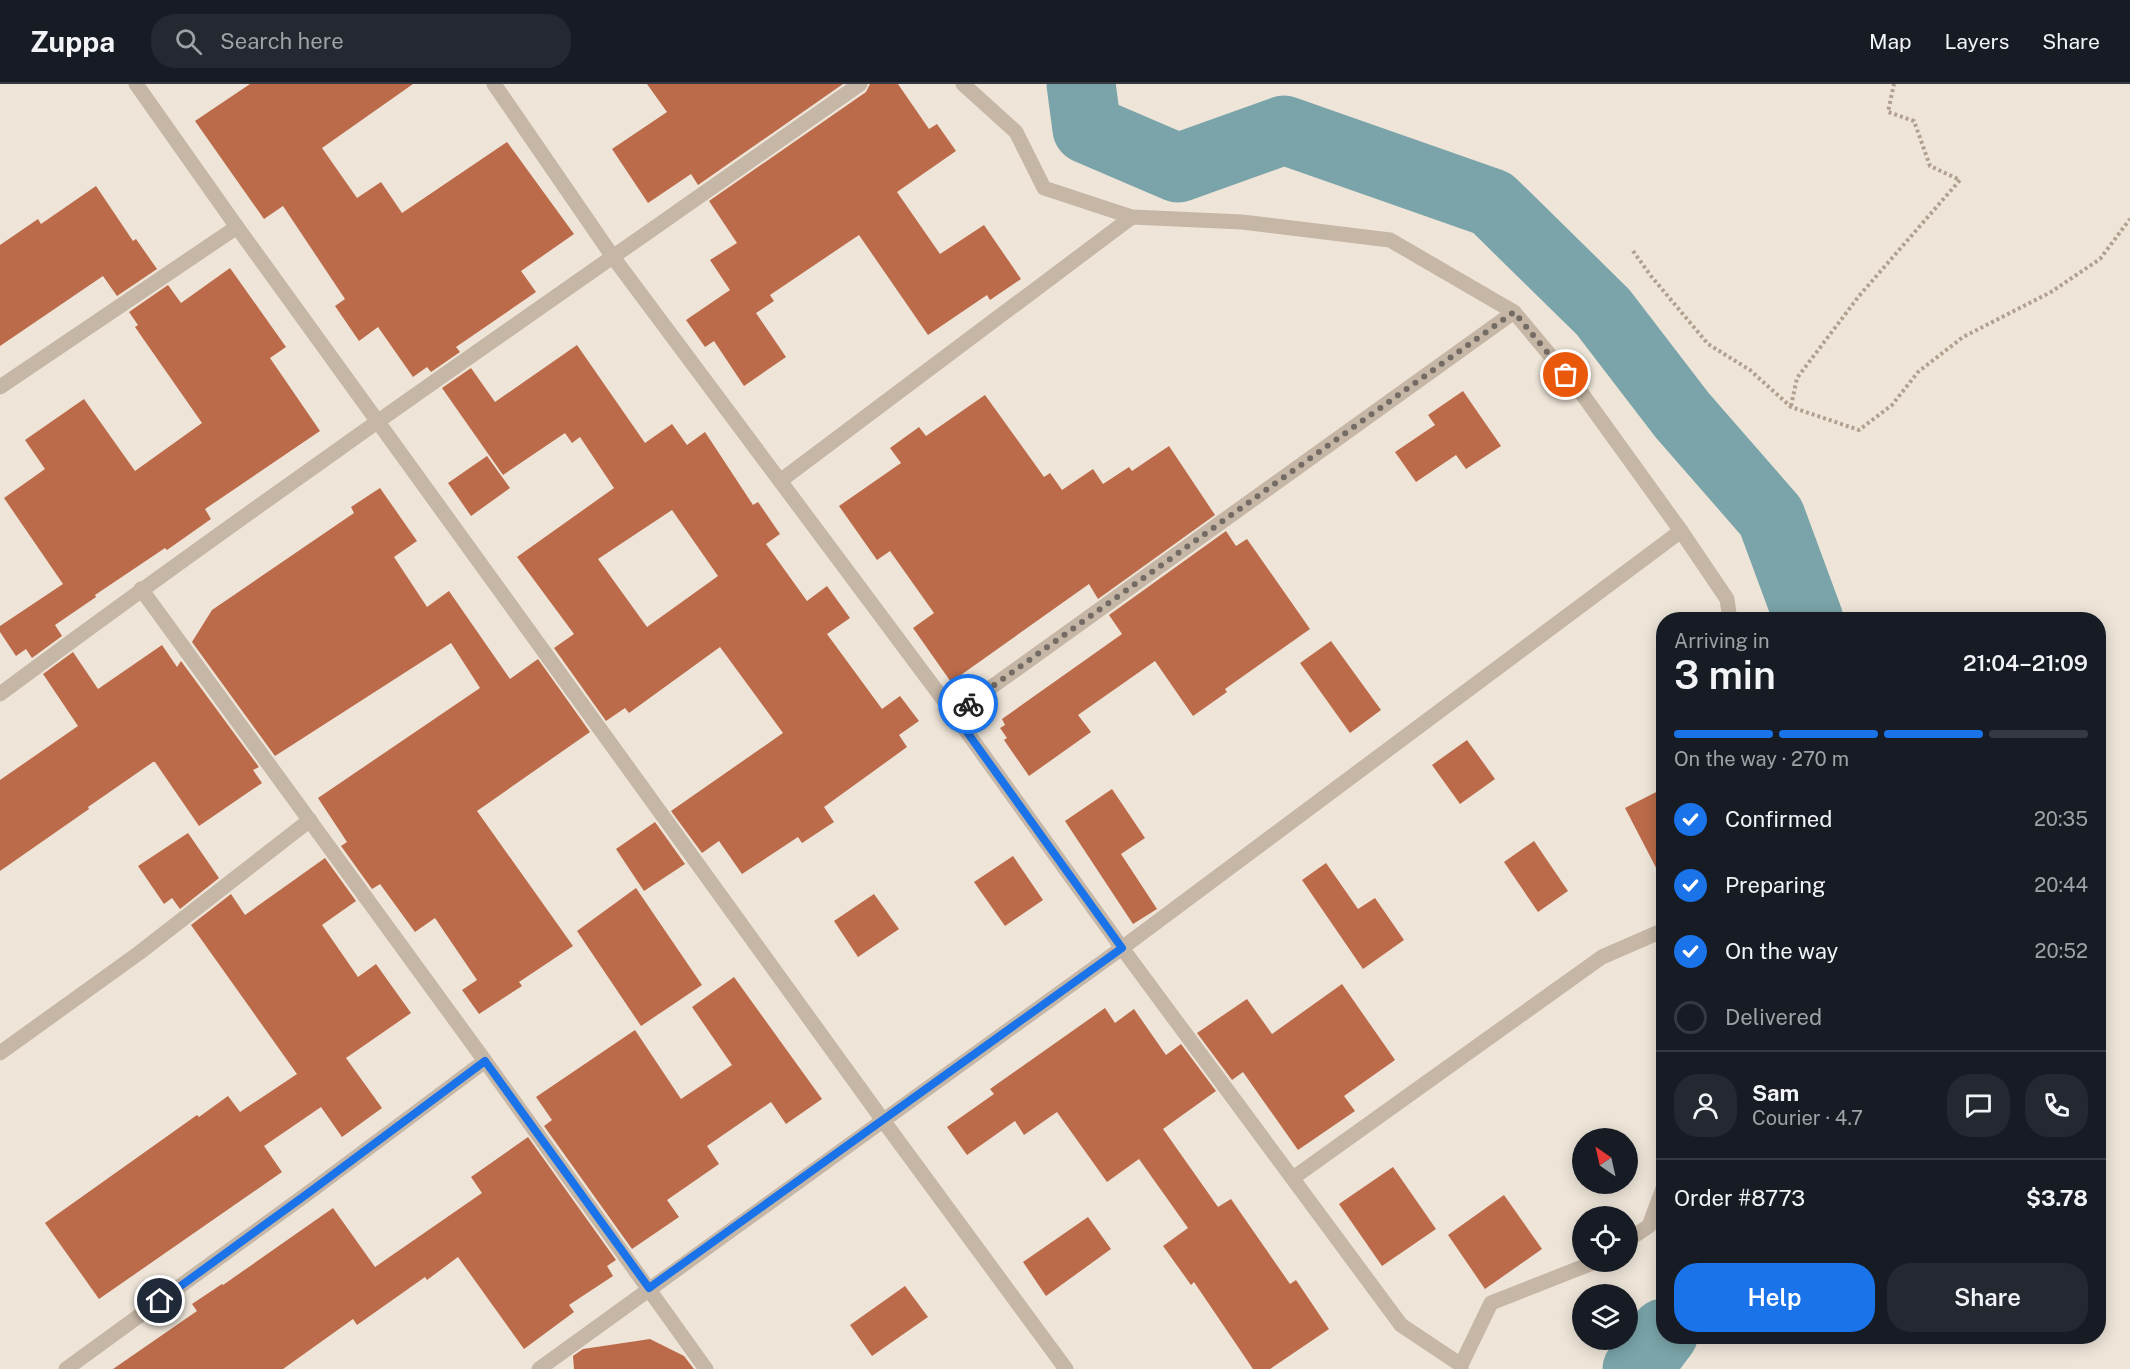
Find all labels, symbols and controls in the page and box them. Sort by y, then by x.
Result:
search box [151,14,571,68]
text: Zuppa [30,25,115,58]
icon: search [172,25,205,58]
text: Search here [220,28,344,54]
text: Map [1869,29,1912,54]
text: Layers [1945,29,2009,54]
text: Share [2042,29,2100,54]
pin [1540,349,1591,400]
icon: bag [1549,358,1582,391]
text: Arriving in [1674,629,1769,653]
text: 21:04–21:09 [1963,650,2088,676]
text: 3 min [1674,652,1776,698]
courier [938,674,998,734]
icon: bike [952,688,985,721]
text: On the way · 270 m [1674,747,1849,771]
icon: check [1674,803,1707,836]
text: Confirmed [1725,806,1832,832]
text: 20:35 [2034,807,2088,831]
icon: check [1674,869,1707,902]
text: Preparing [1725,872,1826,898]
text: 20:44 [2034,873,2088,897]
icon: check [1674,935,1707,968]
text: On the way [1725,938,1838,964]
text: 20:52 [2035,939,2088,963]
text: Delivered [1725,1004,1822,1030]
button: person [1674,1074,1737,1137]
button: chat [1947,1074,2010,1137]
button: phone [2025,1074,2088,1137]
text: Sam [1752,1080,1799,1106]
text: Courier · 4.7 [1752,1106,1863,1130]
north arrow [1572,1128,1638,1194]
map controls [1572,1128,1638,1350]
text: Order #8773 [1674,1185,1805,1211]
text: $3.78 [2026,1185,2088,1211]
button: locate [1572,1206,1638,1272]
button: Help [1674,1263,1875,1332]
button: Share [1887,1263,2088,1332]
pin [134,1275,185,1326]
icon: home [143,1284,176,1317]
button: layers [1572,1284,1638,1350]

